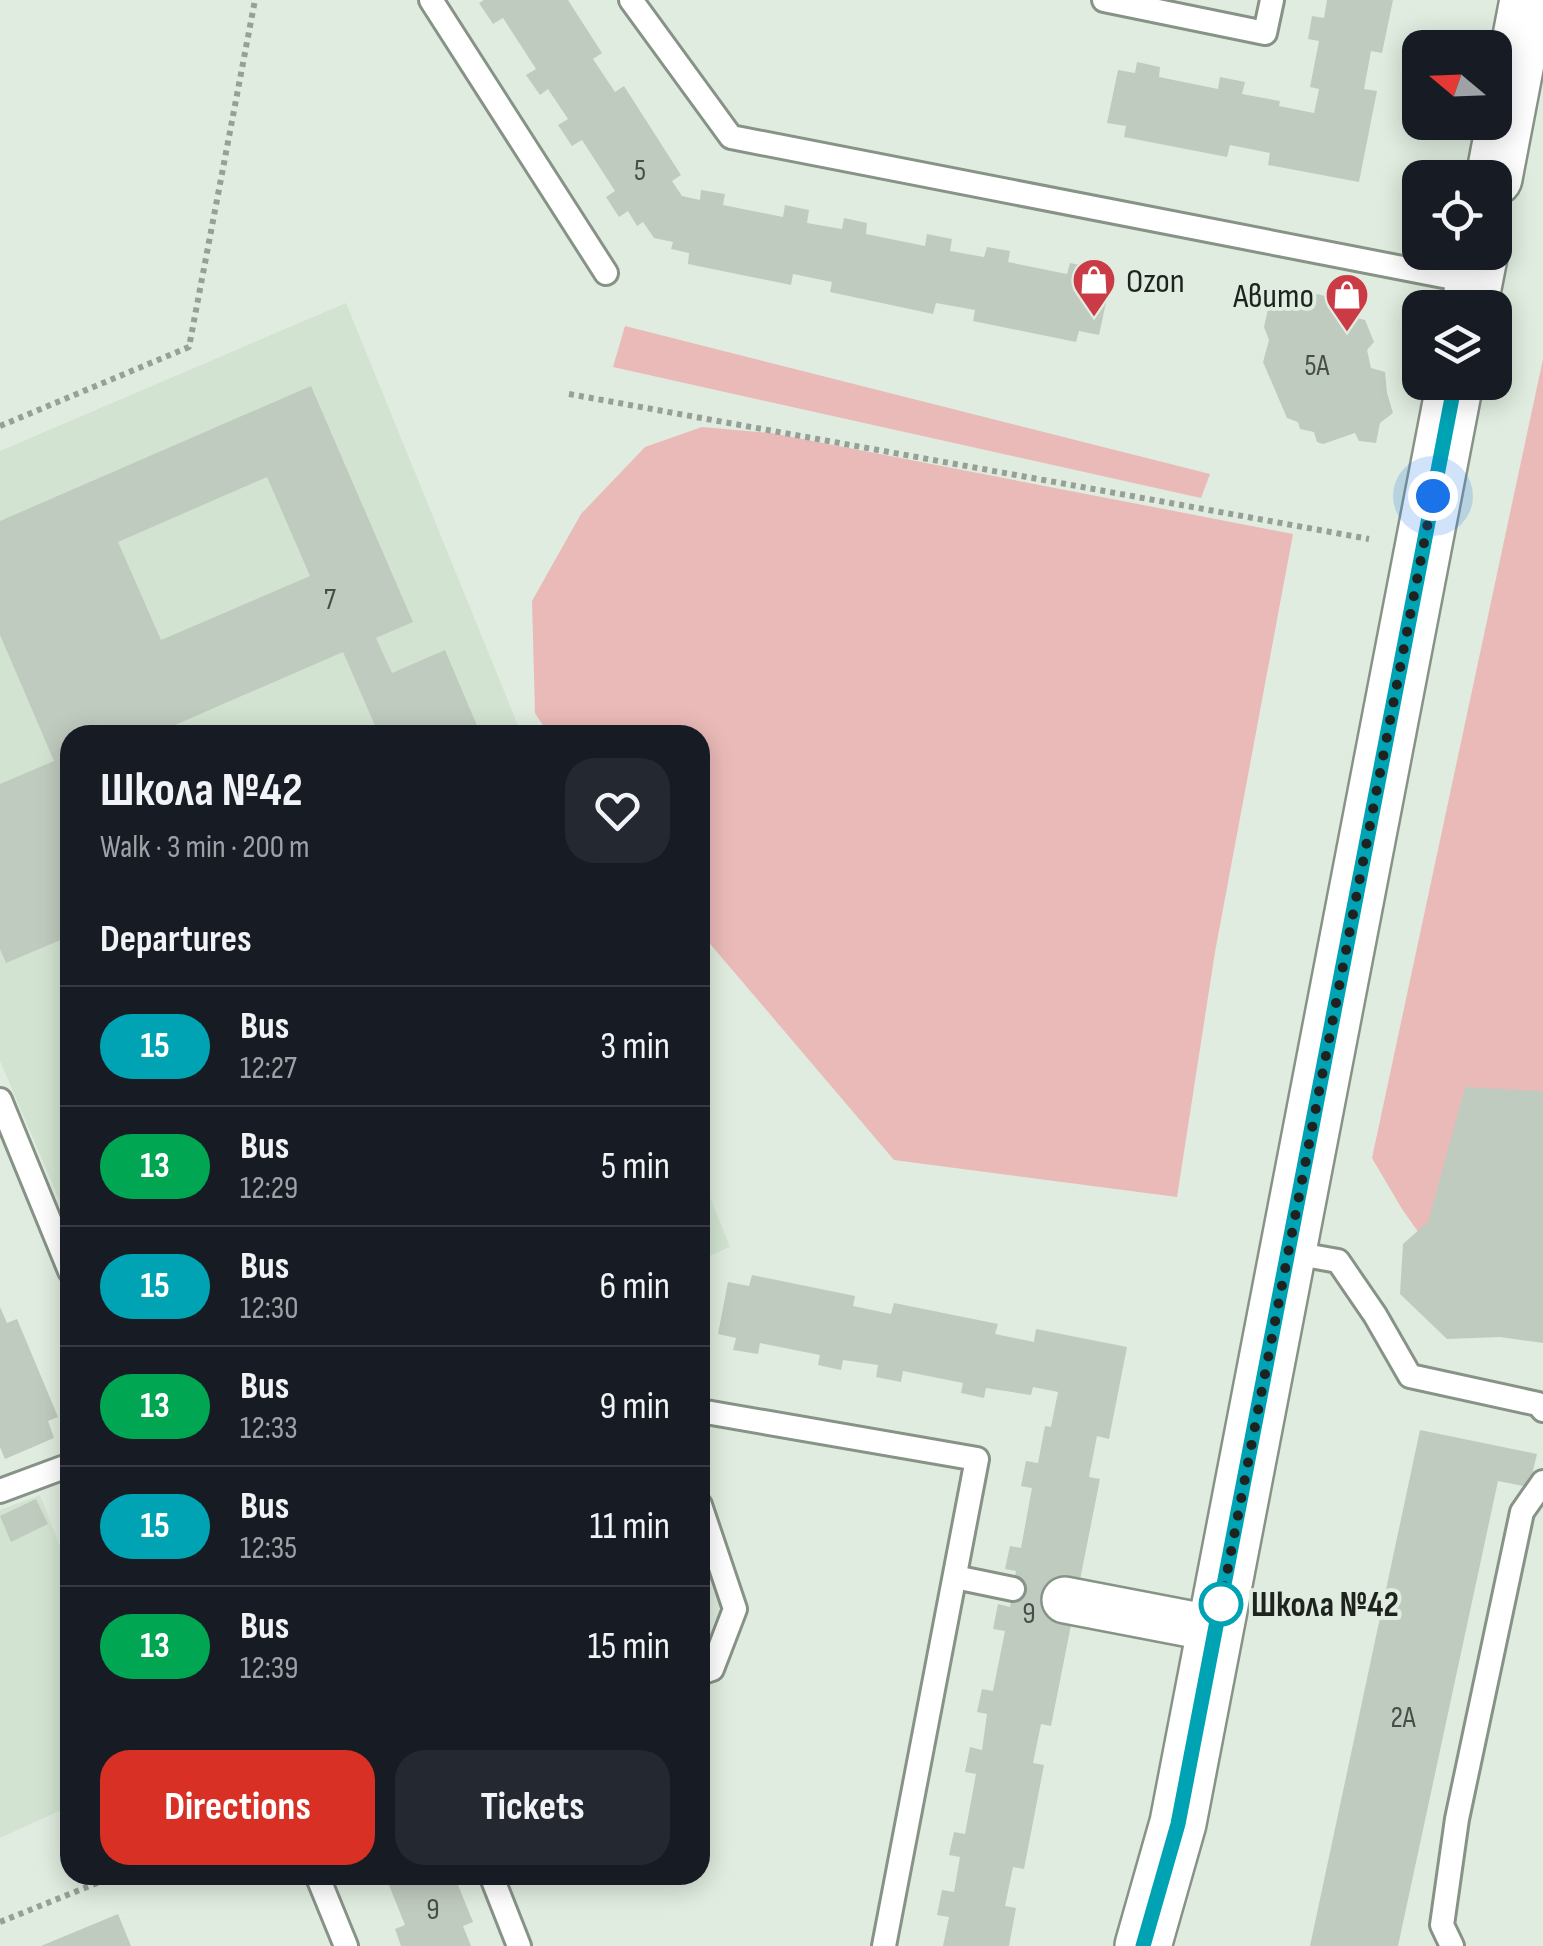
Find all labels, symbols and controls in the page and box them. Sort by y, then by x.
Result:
north arrow [1402,30,1512,140]
map controls [1402,30,1512,400]
house number: 5 [634,153,646,189]
button: locate [1402,160,1512,270]
shop icon: Ozon [1071,257,1117,318]
place label: Ozon [1126,260,1185,303]
shop icon: Авито [1324,272,1370,333]
place label: Авито [1232,275,1314,318]
button: layers [1402,290,1512,400]
house number: 5А [1305,348,1330,384]
your location [1408,471,1458,521]
house number: 7 [324,582,336,618]
button: heart [565,758,670,863]
text: Школа №42 [100,762,303,819]
text: Walk · 3 min · 200 m [100,828,310,867]
text: Departures [100,917,252,962]
text: Bus [240,1004,289,1049]
text: 3 min [600,1024,670,1069]
text: 15 [140,1025,170,1068]
text: 12:27 [240,1049,297,1088]
text: Bus [240,1124,289,1169]
text: 5 min [601,1144,670,1189]
text: 13 [140,1145,170,1188]
text: 12:29 [240,1169,298,1208]
text: Bus [240,1244,289,1289]
text: 6 min [600,1264,670,1309]
text: 15 [140,1265,170,1308]
text: 12:30 [240,1289,298,1328]
text: Bus [240,1364,289,1409]
text: 9 min [599,1384,670,1429]
text: 13 [140,1385,170,1428]
text: 12:33 [240,1409,298,1448]
text: Bus [240,1484,289,1529]
text: 11 min [590,1504,670,1549]
text: 15 [140,1505,170,1548]
text: 12:35 [240,1529,297,1568]
marker: Школа №42 [1200,1583,1242,1625]
place label: Школа №42 [1251,1584,1399,1627]
house number: 9 [1022,1596,1036,1632]
text: Bus [240,1604,289,1649]
text: 15 min [588,1624,670,1669]
text: 13 [140,1625,170,1668]
text: 12:39 [240,1649,298,1688]
house number: 2А [1390,1700,1416,1736]
button: Directions [100,1750,375,1865]
button: Tickets [395,1750,670,1865]
house number: 9 [426,1892,440,1928]

